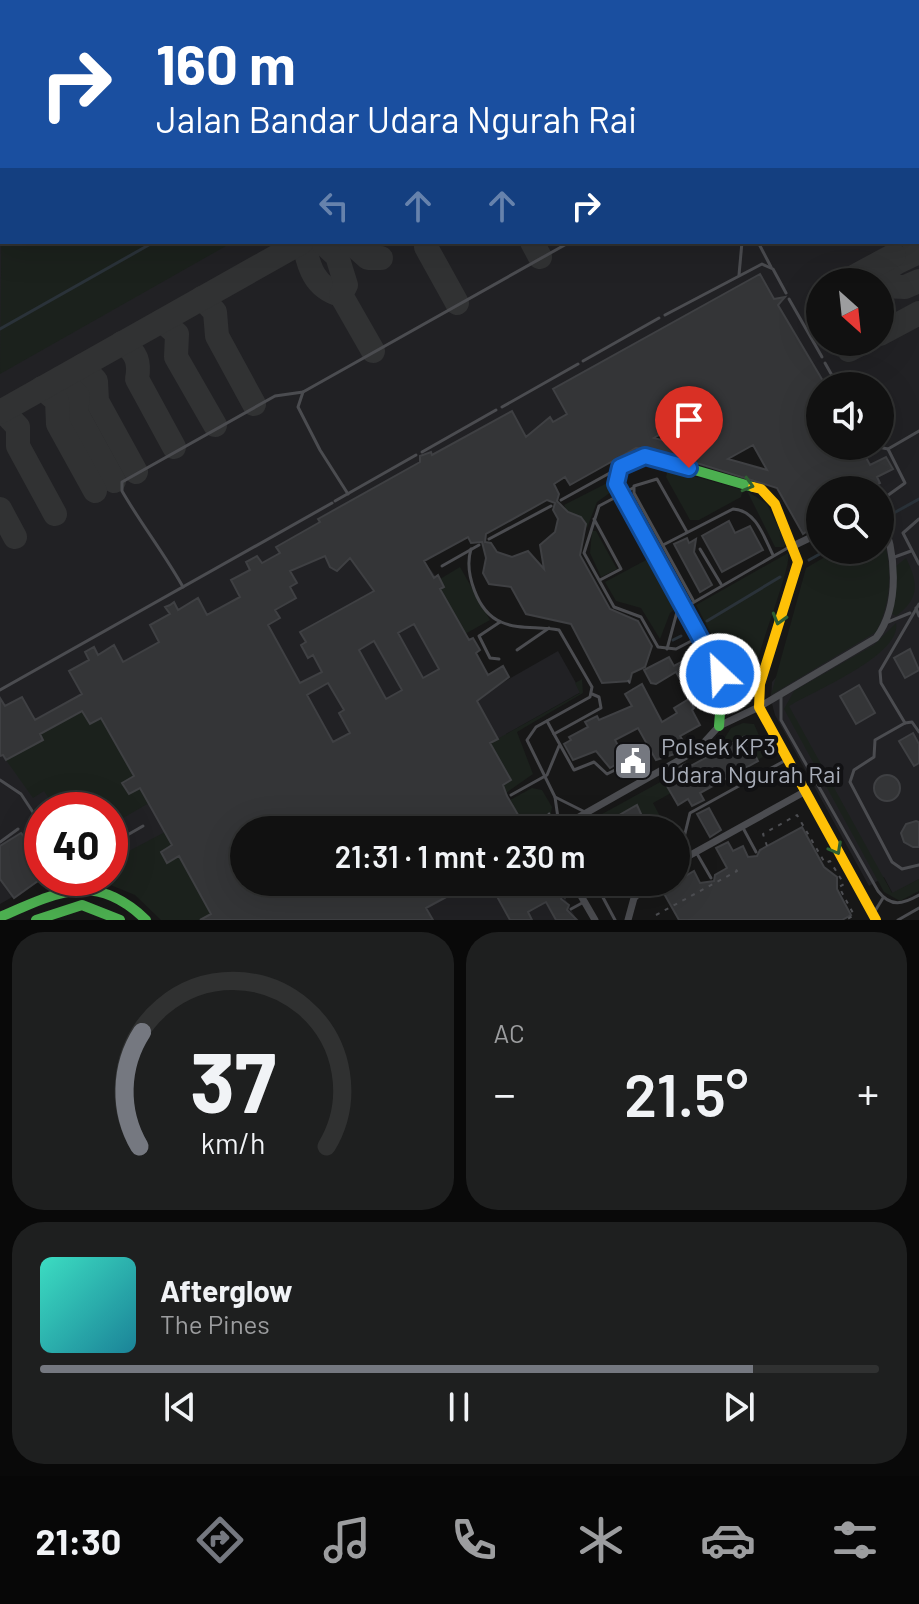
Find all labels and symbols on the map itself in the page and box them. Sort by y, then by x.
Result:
north arrow [806,268,894,356]
pin [655,386,723,468]
one-way arrow [741,476,754,492]
one-way arrow [772,611,788,625]
position arrow [678,632,762,716]
place label: Polsek KP3 Udara Ngurah Rai [661,731,841,788]
public building icon: Polsek KP3 Udara Ngurah Rai [612,740,654,782]
speed limit sign: 40 [24,792,128,896]
one-way arrow [826,841,842,855]

